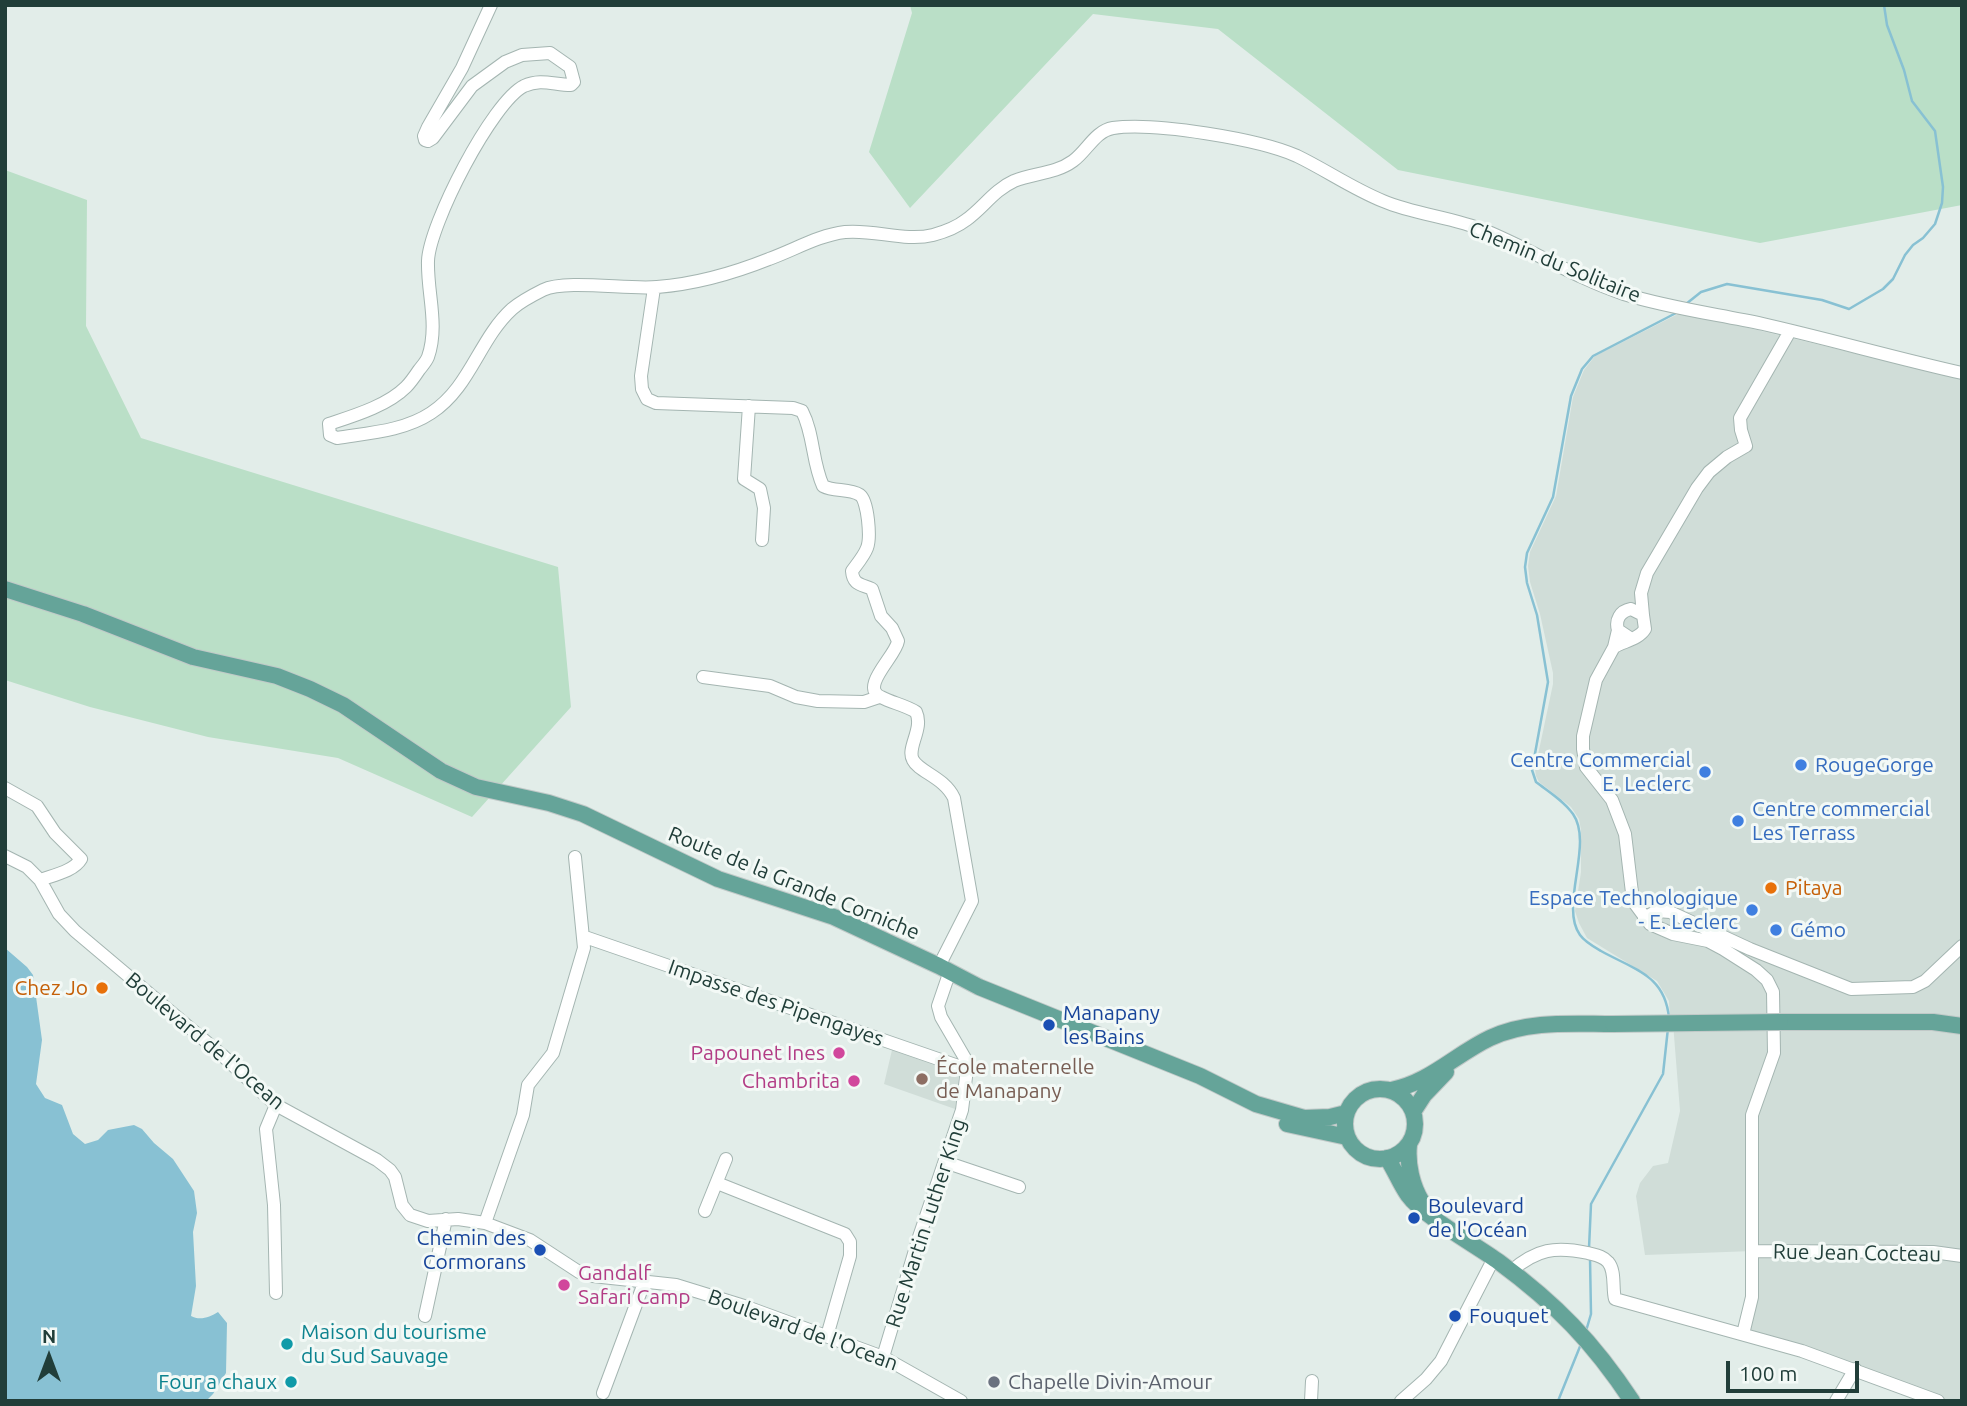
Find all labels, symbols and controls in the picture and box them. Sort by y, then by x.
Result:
street label: Chemin du Solitaire [1465,216,1645,308]
place label: Centre Commercial E. Leclerc [1510,747,1691,797]
place label: RougeGorge [1815,752,1934,778]
marker: RougeGorge [1793,757,1809,773]
marker: Centre Commercial E. Leclerc [1697,764,1713,780]
place label: Centre commercial Les Terrass [1752,796,1930,846]
marker: Centre commercial Les Terrass [1730,813,1746,829]
street label: Route de la Grande Corniche [665,821,923,945]
place label: Pitaya [1785,875,1843,901]
marker: Pitaya [1763,880,1779,896]
place label: Espace Technologique - E. Leclerc [1529,885,1738,935]
marker: Espace Technologique - E. Leclerc [1744,902,1760,918]
place label: Gémo [1790,917,1846,943]
marker: Gémo [1768,922,1784,938]
street label: Impasse des Pipengayes [665,954,887,1052]
street label: Boulevard de l'Ocean [120,967,290,1115]
place label: Chez Jo [14,975,88,1001]
marker: Chez Jo [94,980,110,996]
place label: Manapany les Bains [1063,1000,1160,1050]
marker: Manapany les Bains [1041,1017,1057,1033]
place label: Papounet Ines [691,1040,825,1066]
marker: Papounet Ines [831,1045,847,1061]
place label: École maternelle de Manapany [936,1054,1095,1104]
place label: Chambrita [742,1068,840,1094]
marker: École maternelle de Manapany [914,1071,930,1087]
marker: Chambrita [846,1073,862,1089]
street label: Rue Martin Luther King [880,1115,972,1331]
place label: Boulevard de l'Océan [1428,1193,1527,1243]
marker: Boulevard de l'Océan [1406,1210,1422,1226]
place label: Chemin des Cormorans [417,1225,526,1275]
street label: Rue Jean Cocteau [1773,1239,1941,1267]
marker: Chemin des Cormorans [532,1242,548,1258]
place label: Gandalf Safari Camp [578,1260,691,1310]
marker: Gandalf Safari Camp [556,1277,572,1293]
street label: Boulevard de l'Ocean [705,1284,901,1376]
place label: Fouquet [1469,1303,1548,1329]
marker: Fouquet [1447,1308,1463,1324]
place label: Maison du tourisme du Sud Sauvage [301,1319,487,1369]
north arrow [14,1322,84,1392]
text: N [42,1325,56,1347]
marker: Maison du tourisme du Sud Sauvage [279,1336,295,1352]
scale bar [1729,1346,1862,1390]
text: 100 m [1739,1361,1797,1385]
place label: Four a chaux [158,1369,277,1395]
place label: Chapelle Divin-Amour [1008,1369,1212,1395]
marker: Four a chaux [283,1374,299,1390]
marker: Chapelle Divin-Amour [986,1374,1002,1390]

